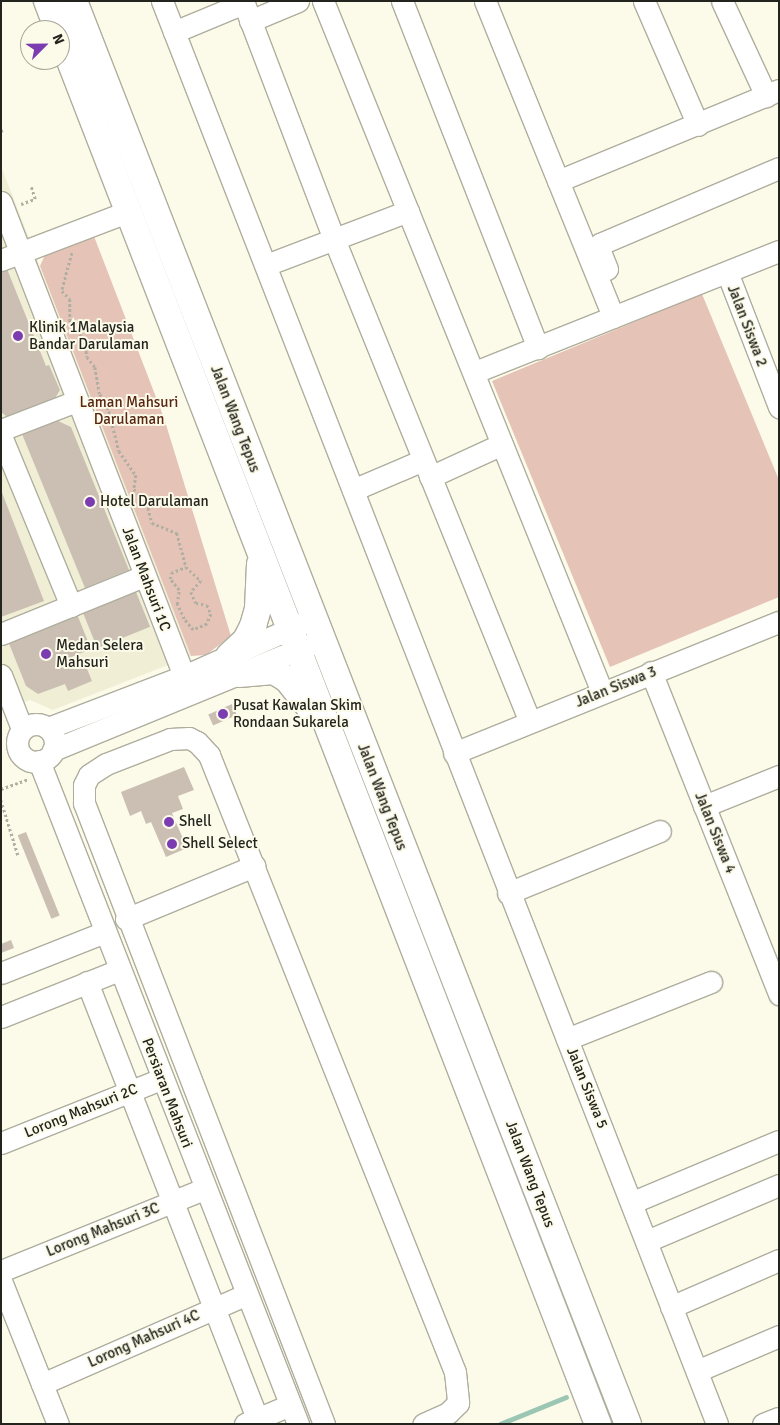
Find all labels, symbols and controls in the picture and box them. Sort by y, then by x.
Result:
north arrow [20,20,70,70]
text: N [49,32,68,47]
street label: Jalan Siswa 2 [723,283,771,369]
place label: Klinik 1Malaysia Bandar Darulaman [29,318,149,353]
marker: Klinik 1Malaysia Bandar Darulaman [11,329,25,343]
street label: Jalan Wang Tepus [206,363,264,475]
park label: Laman Mahsuri Darulaman [80,393,178,428]
place label: Hotel Darulaman [100,493,209,511]
marker: Hotel Darulaman [84,496,96,508]
street label: Jalan Mahsuri 1C [118,524,174,634]
place label: Medan Selera Mahsuri [56,636,143,671]
marker: Medan Selera Mahsuri [40,648,52,660]
street label: Jalan Siswa 3 [573,663,659,711]
place label: Pusat Kawalan Skim Rondaan Sukarela [233,696,362,731]
marker: Pusat Kawalan Skim Rondaan Sukarela [217,708,229,720]
street label: Jalan Wang Tepus [353,741,411,853]
street label: Jalan Siswa 4 [691,790,739,876]
place label: Shell [179,813,212,831]
marker: Shell [163,816,175,828]
place label: Shell Select [182,835,258,853]
marker: Shell Select [166,838,178,850]
street label: Persiaran Mahsuri [138,1035,196,1151]
street label: Jalan Siswa 5 [563,1045,611,1131]
street label: Lorong Mahsuri 2C [22,1080,140,1142]
street label: Jalan Wang Tepus [501,1118,559,1230]
street label: Lorong Mahsuri 3C [44,1199,162,1261]
street label: Lorong Mahsuri 4C [85,1306,203,1372]

